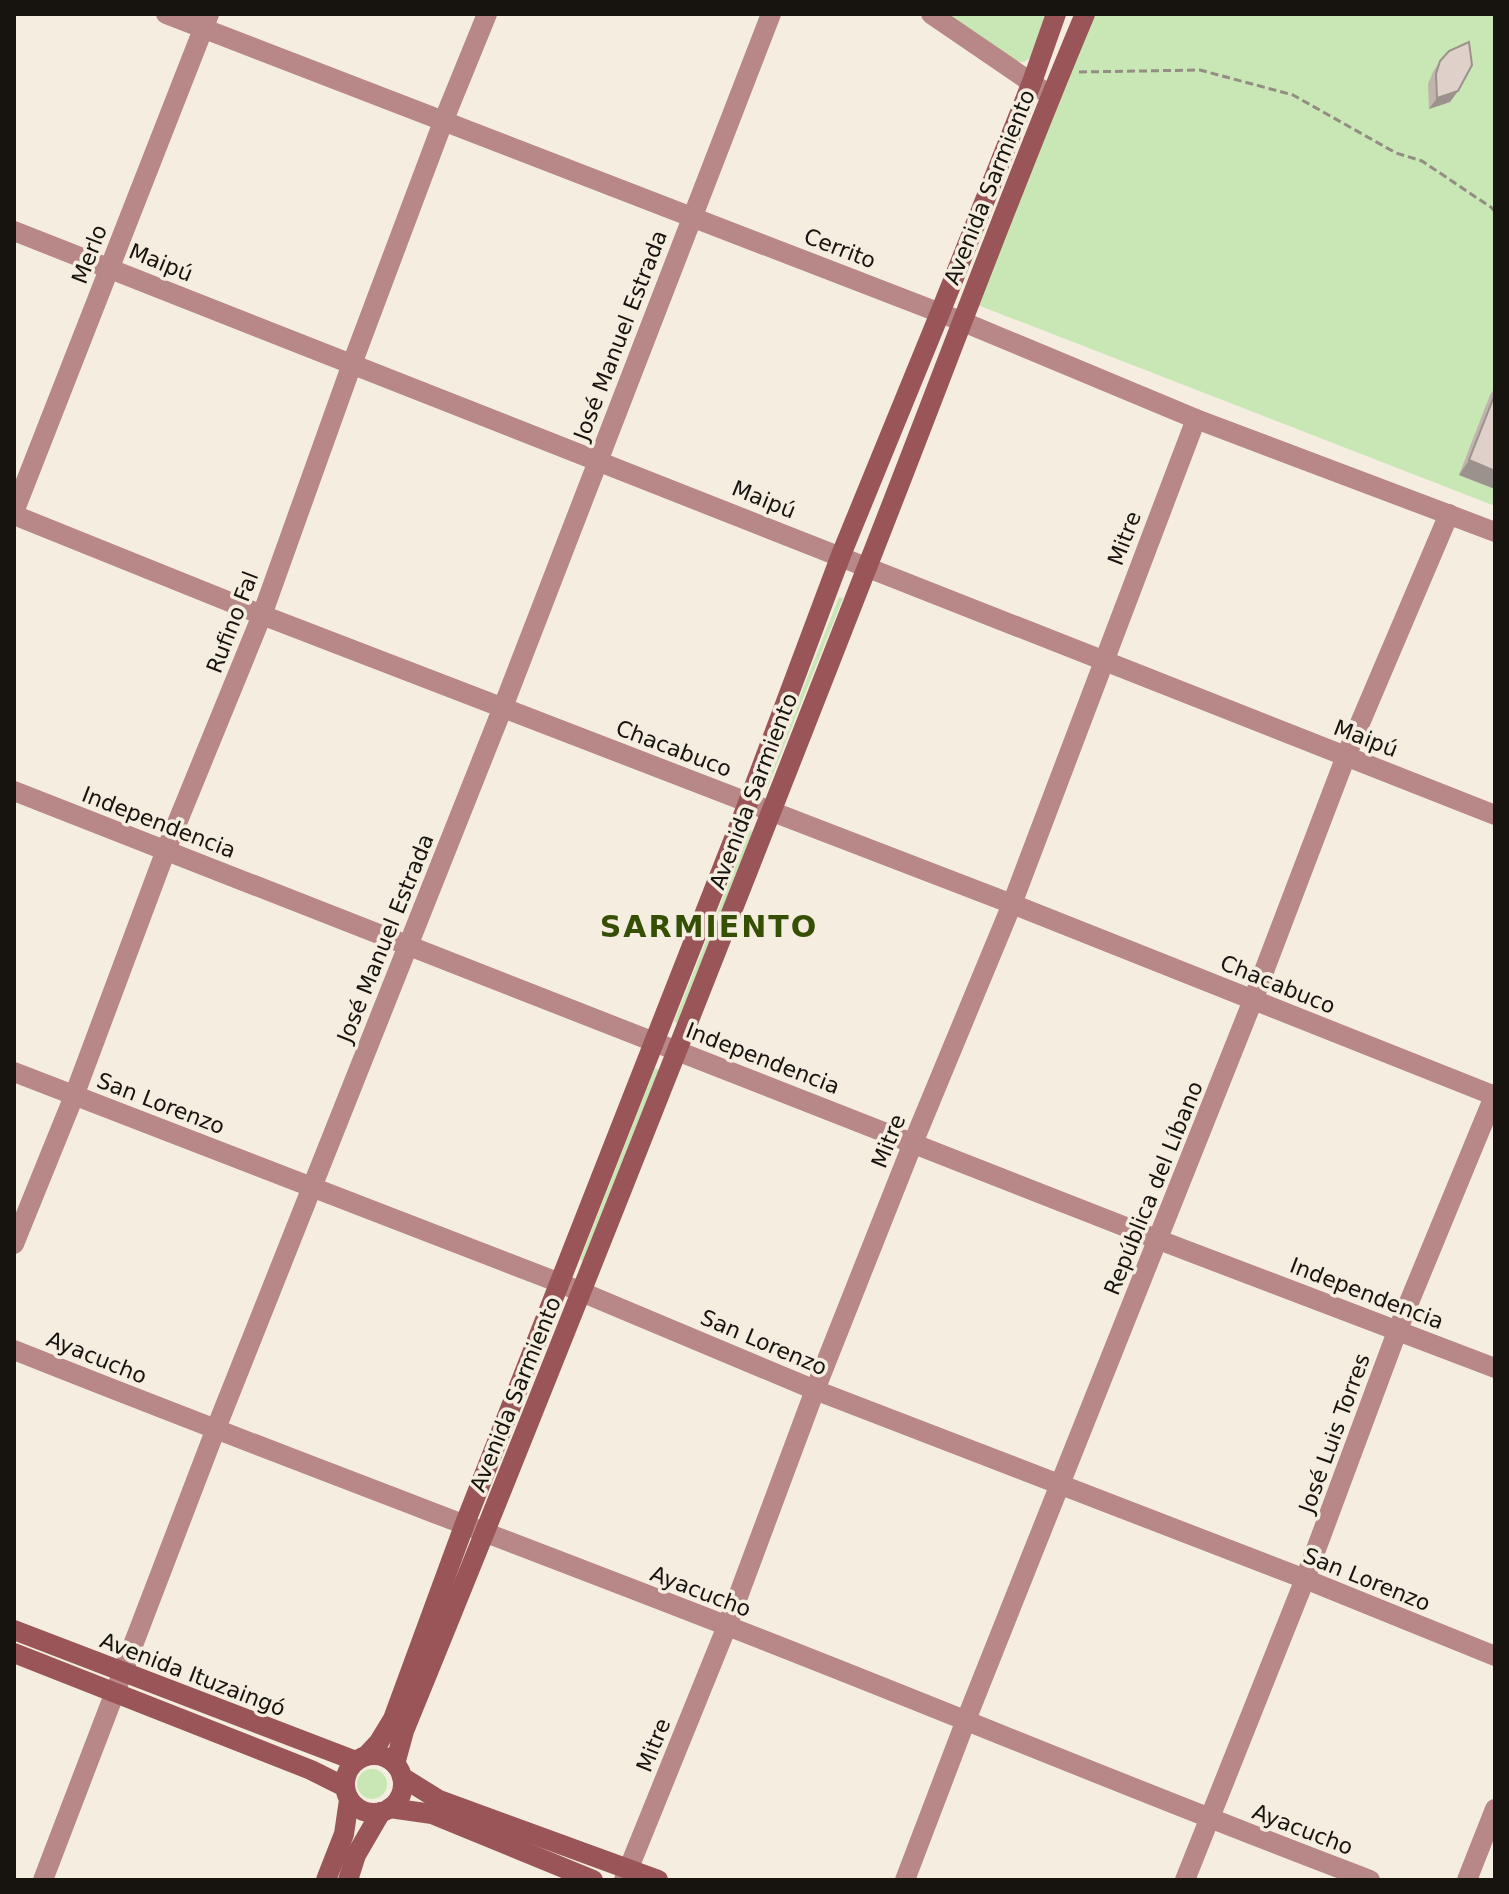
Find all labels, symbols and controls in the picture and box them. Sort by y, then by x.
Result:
street label: Avenida Sarmiento [939,86,1040,288]
street label: Merlo [67,221,112,287]
street label: Cerrito [800,223,879,274]
street label: José Manuel Estrada [568,227,672,446]
street label: Maipú [125,238,196,287]
street label: Maipú [728,475,799,524]
street label: Mitre [1103,508,1146,569]
street label: Rufino Fal [202,568,263,676]
street label: Avenida Sarmiento [705,690,802,893]
street label: Chacabuco [612,715,735,782]
street label: Maipú [1330,715,1401,762]
street label: Independencia [78,782,239,863]
street label: José Manuel Estrada [331,830,439,1048]
district label: SARMIENTO [600,909,818,944]
street label: Chacabuco [1217,950,1339,1019]
street label: Independencia [682,1018,843,1099]
street label: San Lorenzo [93,1068,228,1139]
street label: República del Líbano [1099,1078,1208,1299]
street label: Mitre [866,1111,911,1172]
street label: Independencia [1286,1253,1447,1334]
street label: Avenida Sarmiento [465,1293,566,1495]
street label: San Lorenzo [697,1305,831,1380]
street label: Ayacucho [43,1326,150,1389]
street label: José Luis Torres [1293,1350,1375,1518]
street label: San Lorenzo [1300,1543,1434,1616]
street label: Ayacucho [647,1561,755,1622]
street label: Avenida Ituzaingó [97,1628,289,1721]
street label: Mitre [631,1715,676,1776]
street label: Ayacucho [1249,1799,1357,1860]

